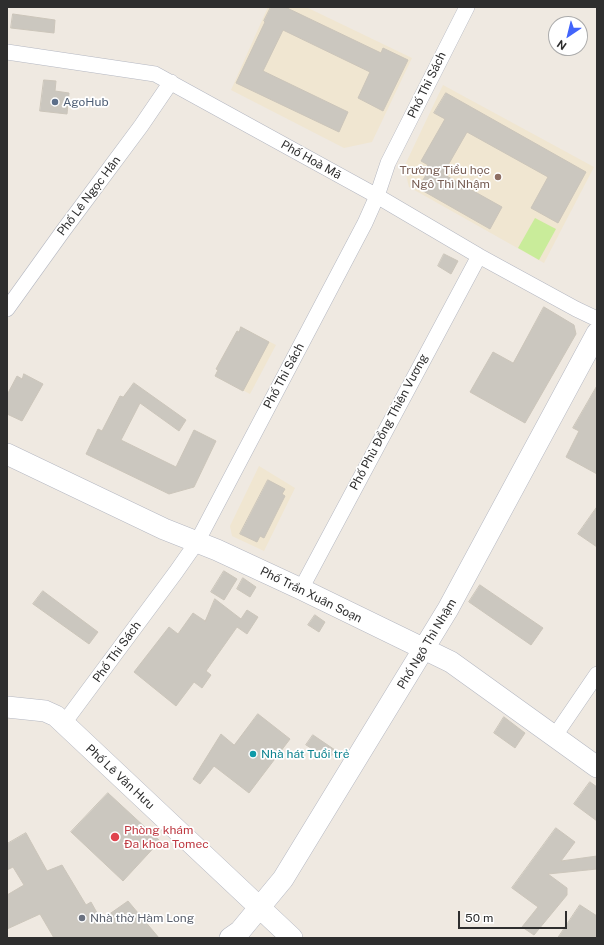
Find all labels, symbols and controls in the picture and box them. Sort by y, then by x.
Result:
north arrow [548,16,588,56]
text: N [555,38,569,52]
street label: Phố Thi Sách [405,49,449,121]
place label: AgoHub [63,95,109,109]
marker: AgoHub [50,97,60,107]
street label: Phố Hoà Mã [278,137,344,183]
street label: Phố Lê Ngọc Hân [54,153,124,239]
place label: Trường Tiểu học Ngô Thì Nhậm [400,163,490,191]
marker: Trường Tiểu học Ngô Thì Nhậm [493,172,503,182]
street label: Phố Thi Sách [261,341,307,411]
street label: Phố Phù Đổng Thiên Vương [347,351,431,493]
street label: Phố Trần Xuân Soạn [258,564,364,626]
street label: Phố Ngô Thì Nhậm [394,596,460,692]
street label: Phố Thi Sách [90,619,144,685]
street label: Phố Lê Văn Hưu [83,741,157,813]
place label: Nhà hát Tuổi trẻ [261,747,350,761]
marker: Nhà hát Tuổi trẻ [248,749,258,759]
place label: Phòng khám Đa khoa Tomec [124,823,209,851]
marker: Phòng khám Đa khoa Tomec [109,831,121,843]
scale bar [460,903,569,929]
place label: Nhà thờ Hàm Long [90,911,194,925]
text: 50 m [465,911,493,925]
marker: Nhà thờ Hàm Long [77,913,87,923]

